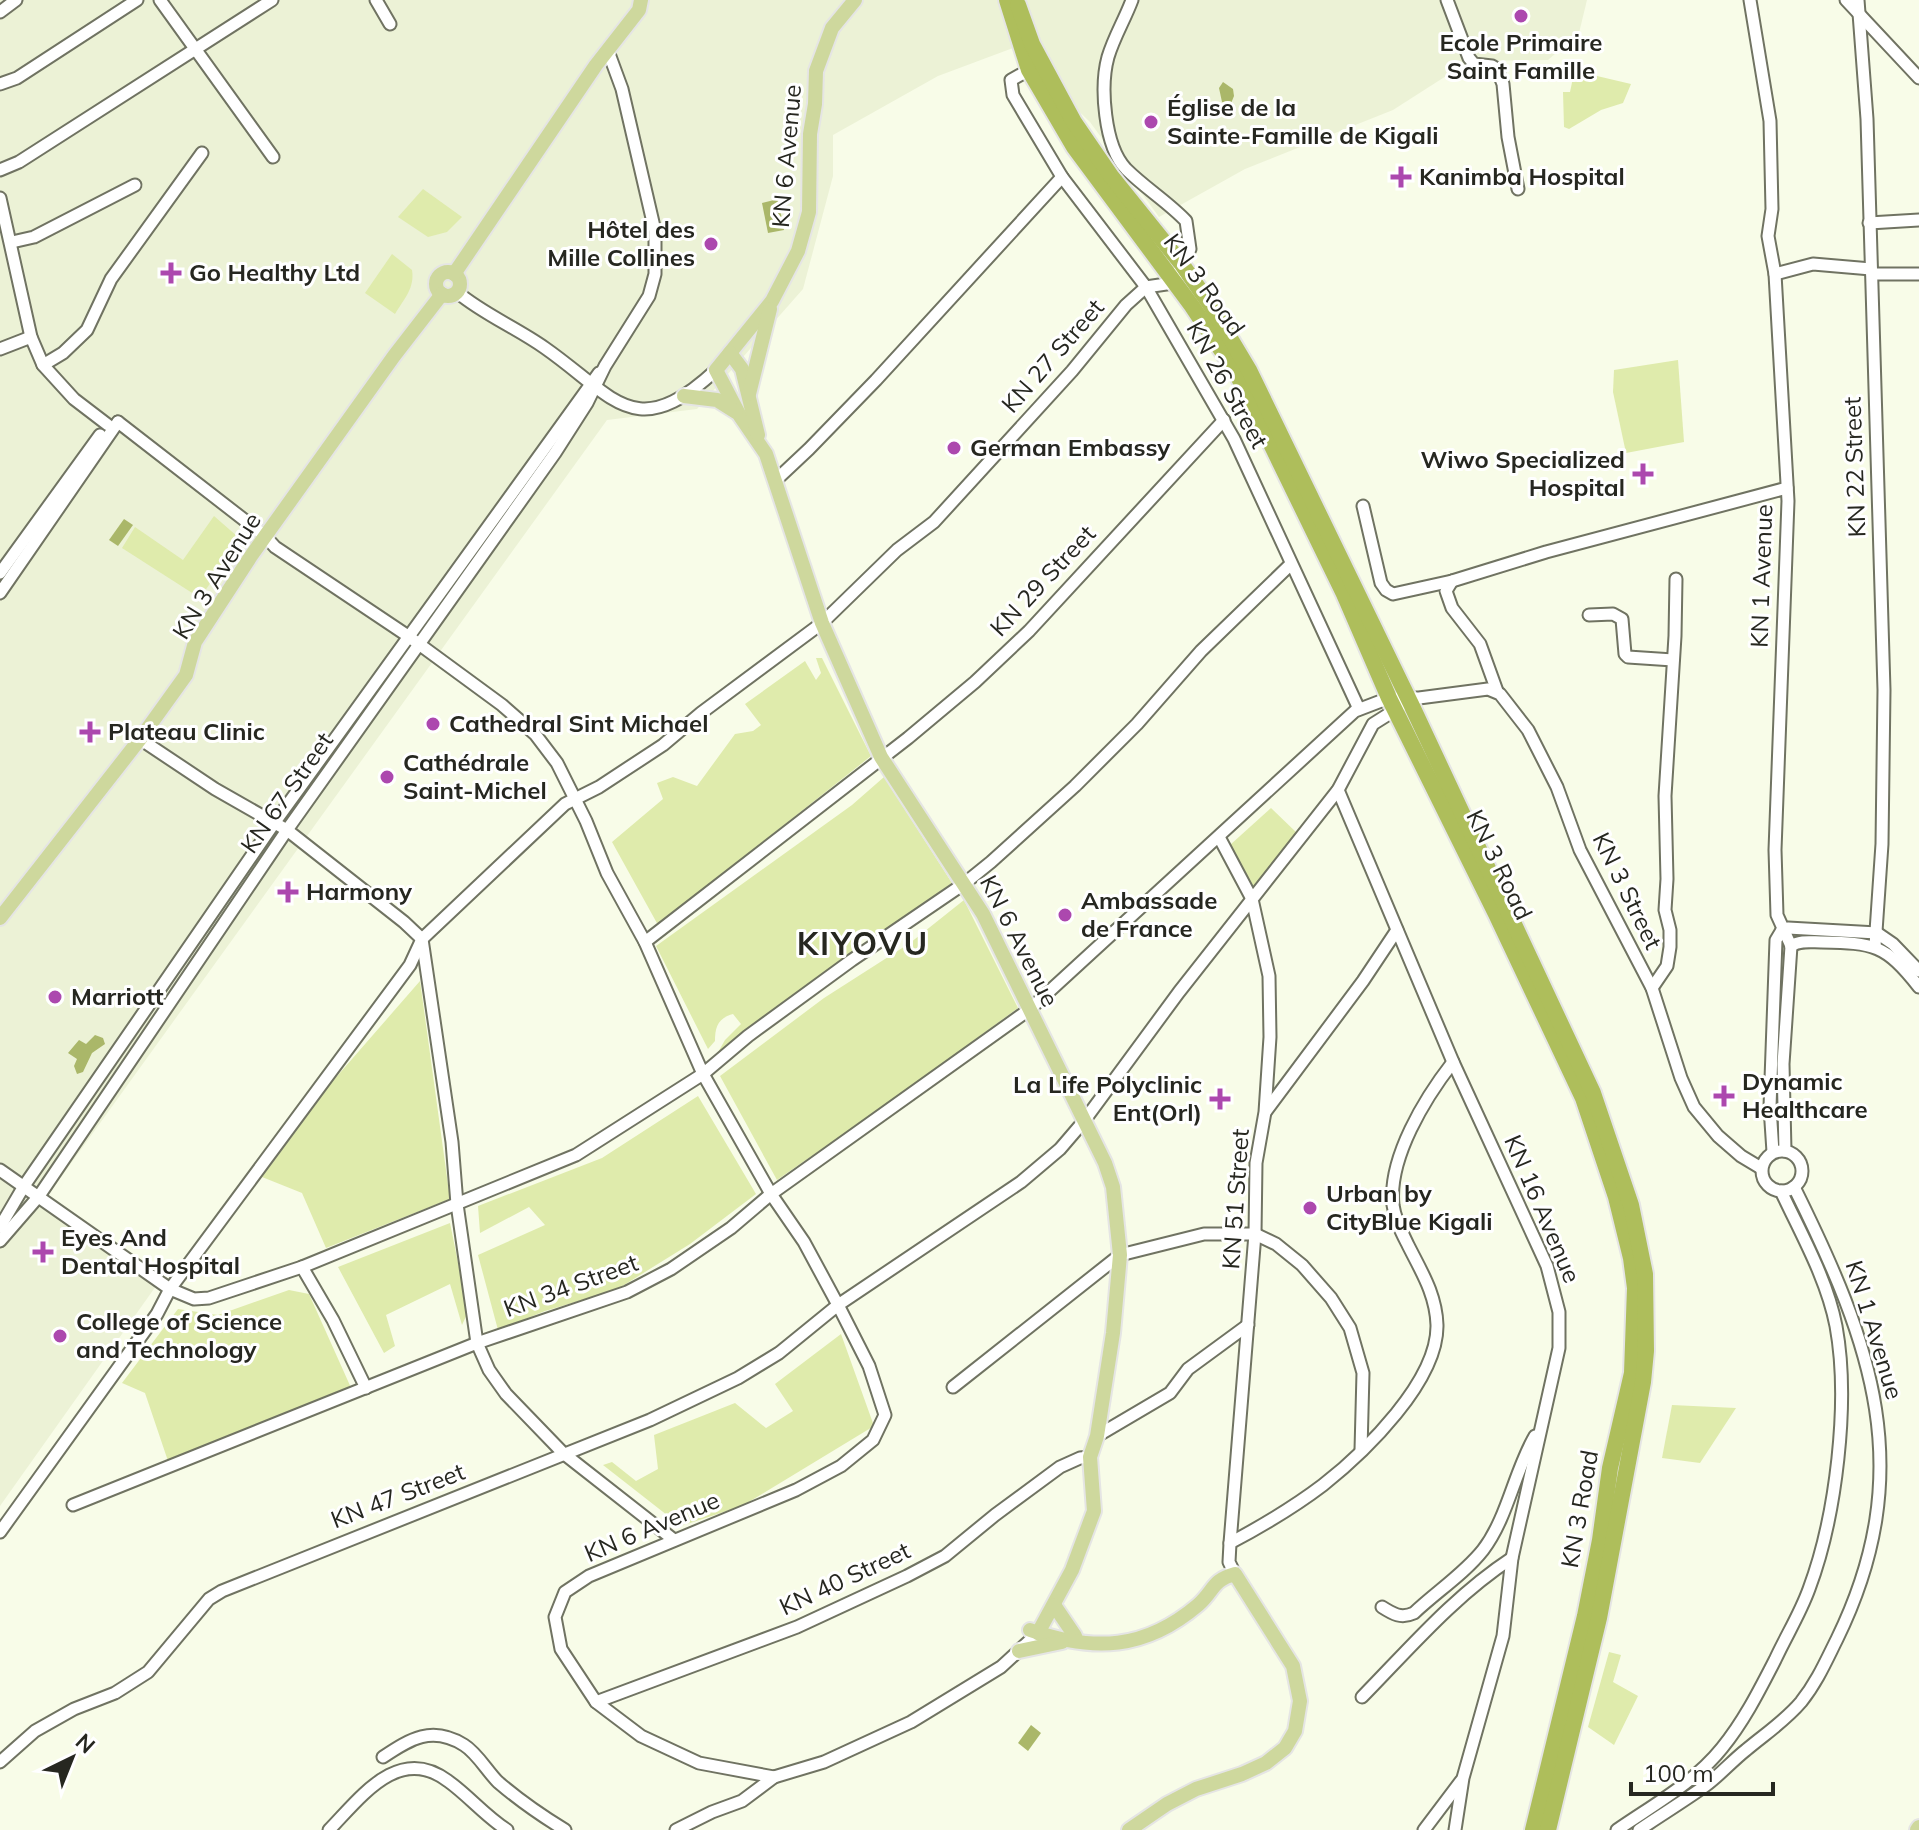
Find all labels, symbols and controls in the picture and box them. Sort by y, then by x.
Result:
marker: Ecole Primaire Saint Famille [1512,7,1530,25]
place label: Ecole Primaire Saint Famille [1440,27,1602,85]
street label: KN 6 Avenue [765,83,807,229]
place label: Église de la Sainte-Famille de Kigali [1167,92,1438,150]
marker: Église de la Sainte-Famille de Kigali [1142,113,1160,131]
place label: Kanimba Hospital [1419,161,1625,191]
marker: Kanimba Hospital [1390,166,1412,188]
place label: Hôtel des Mille Collines [547,214,695,272]
street label: KN 3 Road [1158,227,1252,341]
marker: Hôtel des Mille Collines [702,235,720,253]
place label: Go Healthy Ltd [189,257,360,287]
marker: Go Healthy Ltd [160,262,182,284]
street label: KN 27 Street [995,292,1110,418]
street label: KN 26 Street [1181,316,1275,453]
street label: KN 22 Street [1837,396,1871,538]
place label: German Embassy [970,432,1171,462]
marker: German Embassy [945,439,963,457]
place label: Wiwo Specialized Hospital [1420,444,1625,502]
marker: Wiwo Specialized Hospital [1632,463,1654,485]
street label: KN 1 Avenue [1744,504,1778,648]
street label: KN 3 Avenue [165,507,267,644]
street label: KN 29 Street [983,519,1101,642]
place label: Cathedral Sint Michael [449,708,708,738]
marker: Cathedral Sint Michael [424,715,442,733]
place label: Plateau Clinic [108,716,265,746]
marker: Plateau Clinic [79,721,101,743]
street label: KN 67 Street [234,726,339,859]
place label: Cathédrale Saint-Michel [403,747,547,805]
marker: Cathédrale Saint-Michel [378,768,396,786]
street label: KN 3 Road [1460,805,1539,925]
street label: KN 3 Street [1587,827,1669,954]
street label: KN 6 Avenue [974,870,1066,1011]
place label: Harmony [306,876,413,906]
marker: Harmony [277,881,299,903]
place label: Ambassade de France [1081,885,1217,943]
marker: Ambassade de France [1056,906,1074,924]
district label: KIYOVU [797,923,929,963]
place label: Marriott [71,981,164,1011]
marker: Marriott [46,988,64,1006]
place label: Dynamic Healthcare [1742,1066,1868,1124]
place label: La Life Polyclinic Ent(Orl) [1013,1069,1202,1127]
marker: Dynamic Healthcare [1713,1085,1735,1107]
marker: La Life Polyclinic Ent(Orl) [1209,1088,1231,1110]
street label: KN 51 Street [1215,1128,1255,1270]
street label: KN 16 Avenue [1498,1130,1588,1287]
place label: Urban by CityBlue Kigali [1326,1178,1492,1236]
marker: Urban by CityBlue Kigali [1301,1199,1319,1217]
place label: Eyes And Dental Hospital [61,1222,240,1280]
marker: Eyes And Dental Hospital [32,1241,54,1263]
street label: KN 34 Street [499,1247,642,1323]
street label: KN 1 Avenue [1840,1257,1910,1403]
place label: College of Science and Technology [76,1306,282,1364]
marker: College of Science and Technology [51,1327,69,1345]
street label: KN 3 Road [1554,1448,1604,1570]
street label: KN 47 Street [327,1456,469,1534]
street label: KN 6 Avenue [580,1484,724,1568]
street label: KN 40 Street [774,1535,915,1621]
north arrow [32,1718,112,1798]
text: N [70,1727,101,1759]
scale bar [1631,1746,1773,1796]
text: 100 m [1643,1758,1714,1788]

